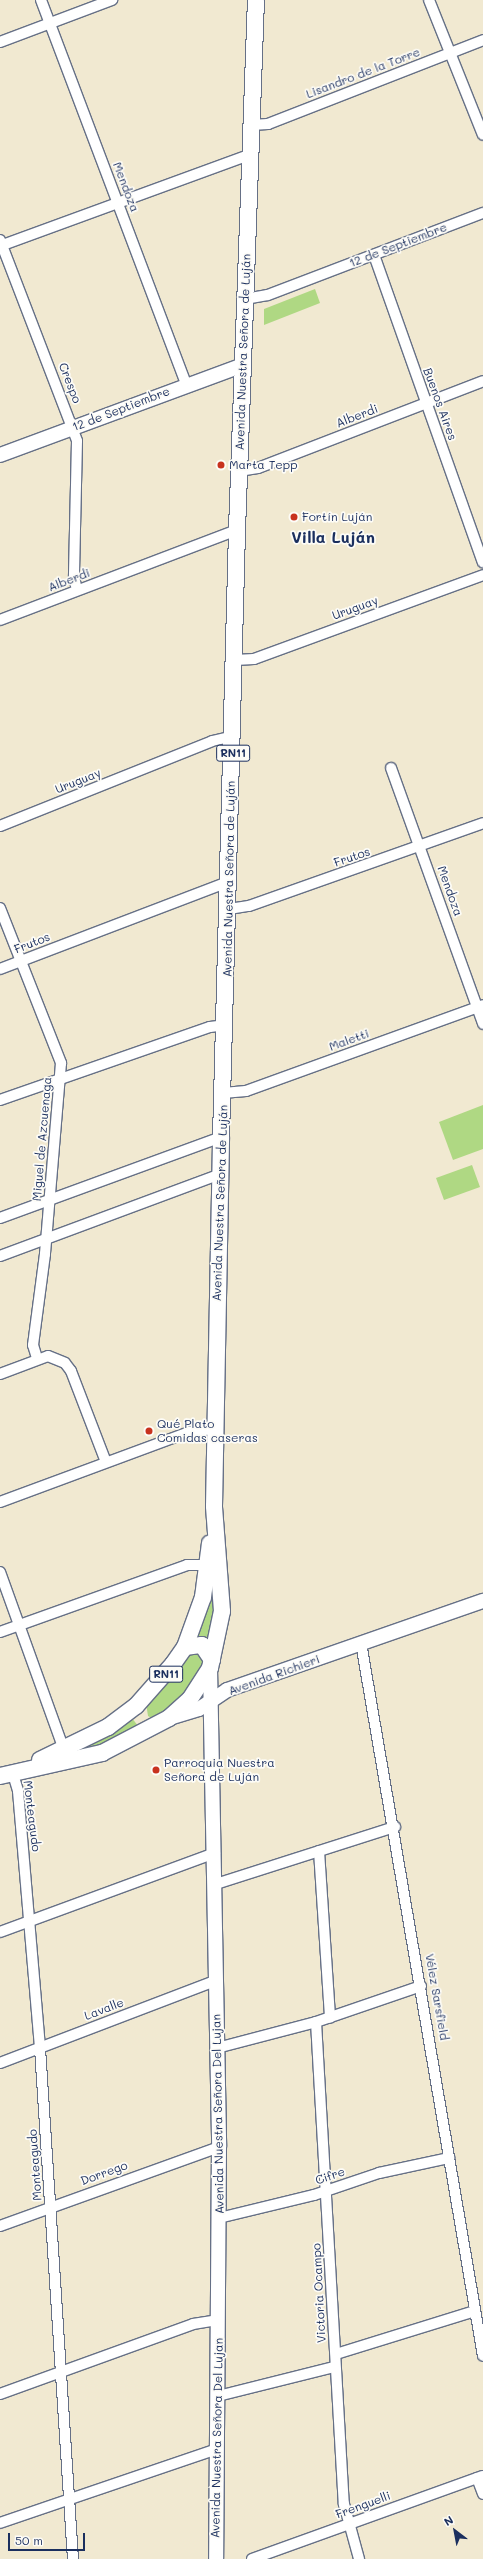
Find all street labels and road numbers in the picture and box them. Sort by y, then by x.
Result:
street label: Lisandro de la Torre [304,45,422,101]
street label: Mendoza [110,160,142,214]
street label: 12 de Septiembre [347,220,449,270]
street label: Avenida Nuestra Señora de Luján [232,253,254,451]
street label: Crespo [56,361,84,405]
street label: Buenos Aires [420,366,460,442]
street label: 12 de Septiembre [70,384,172,434]
street label: Alberdi [334,401,380,431]
street label: Alberdi [46,565,92,595]
street label: Uruguay [330,593,380,623]
road number: RN11 [216,744,250,762]
street label: Uruguay [53,765,103,797]
street label: Avenida Nuestra Señora de Luján [220,781,238,977]
street label: Frutos [332,844,372,870]
street label: Mendoza [434,864,466,918]
street label: Frutos [12,929,52,957]
street label: Maletti [327,1026,371,1054]
street label: Miguel de Azcuenaga [29,1076,55,1202]
street label: Avenida Nuestra Señora de Luján [209,1104,231,1302]
street label: Avenida Richieri [226,1652,322,1698]
road number: RN11 [149,1665,183,1683]
street label: Monteagudo [20,1780,44,1852]
street label: Vélez Sarsfield [422,1953,452,2041]
street label: Lavalle [82,1995,126,2023]
street label: Avenida Nuestra Señora Del Lujan [209,2014,227,2214]
street label: Monteagudo [25,2129,45,2201]
street label: Dorrego [79,2158,129,2188]
street label: Cifre [313,2164,347,2188]
street label: Victoria Ocampo [309,2243,329,2343]
street label: Avenida Nuestra Señora Del Lujan [208,2338,226,2538]
street label: Frenguelli [334,2488,392,2522]

